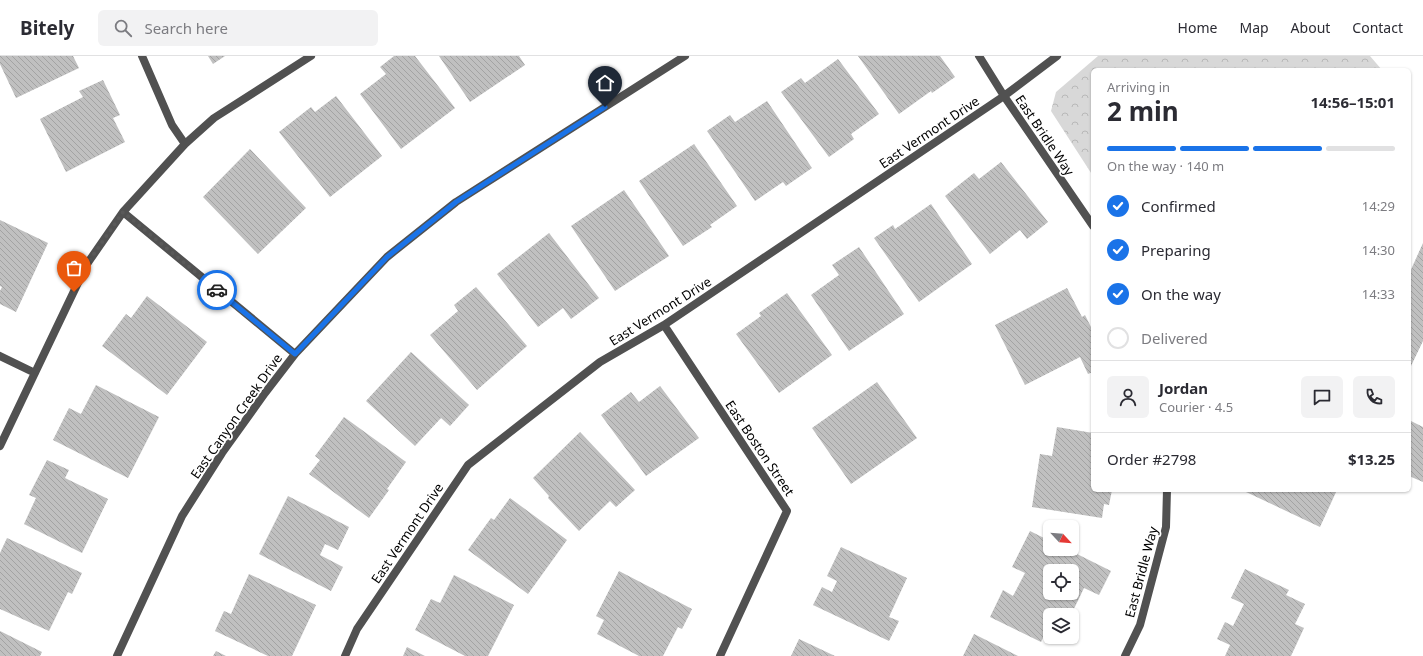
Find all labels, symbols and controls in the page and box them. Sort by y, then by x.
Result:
search box [98,10,378,46]
text: Bitely [20,15,74,41]
icon: search [112,17,134,39]
text: Search here [144,18,228,38]
text: Home [1178,18,1217,37]
text: Map [1239,18,1269,37]
text: About [1291,18,1330,37]
text: Contact [1352,18,1403,37]
pin [588,66,622,107]
icon: home [594,72,616,94]
text: Arriving in [1107,78,1170,96]
street label: East Bridle Way [1011,91,1079,179]
street label: East Vermont Drive [875,92,983,172]
text: 14:56–15:01 [1310,92,1395,112]
text: 2 min [1107,93,1179,129]
text: On the way · 140 m [1107,157,1224,175]
icon: check [1107,195,1129,217]
text: Confirmed [1141,196,1216,216]
text: 14:29 [1362,197,1395,215]
icon: check [1107,239,1129,261]
text: Preparing [1141,240,1211,260]
text: 14:30 [1362,241,1395,259]
pin [57,251,91,292]
icon: bag [63,257,85,279]
courier [197,270,237,310]
street label: East Vermont Drive [605,272,715,350]
icon: car [206,279,228,301]
icon: check [1107,283,1129,305]
text: On the way [1141,284,1221,304]
text: 14:33 [1362,285,1395,303]
text: Delivered [1141,328,1208,348]
street label: East Canyon Creek Drive [186,350,286,482]
button: person [1107,376,1149,418]
button: chat [1301,376,1343,418]
button: phone [1353,376,1395,418]
text: Jordan [1159,378,1208,398]
street label: East Boston Street [721,397,799,500]
text: Courier · 4.5 [1159,398,1233,416]
text: Order #2798 [1107,449,1196,469]
text: $13.25 [1348,449,1395,469]
street label: East Vermont Drive [367,479,447,587]
north arrow [1043,520,1079,556]
map controls [1043,520,1079,644]
street label: East Bridle Way [1120,524,1162,620]
button: locate [1043,564,1079,600]
button: layers [1043,608,1079,644]

